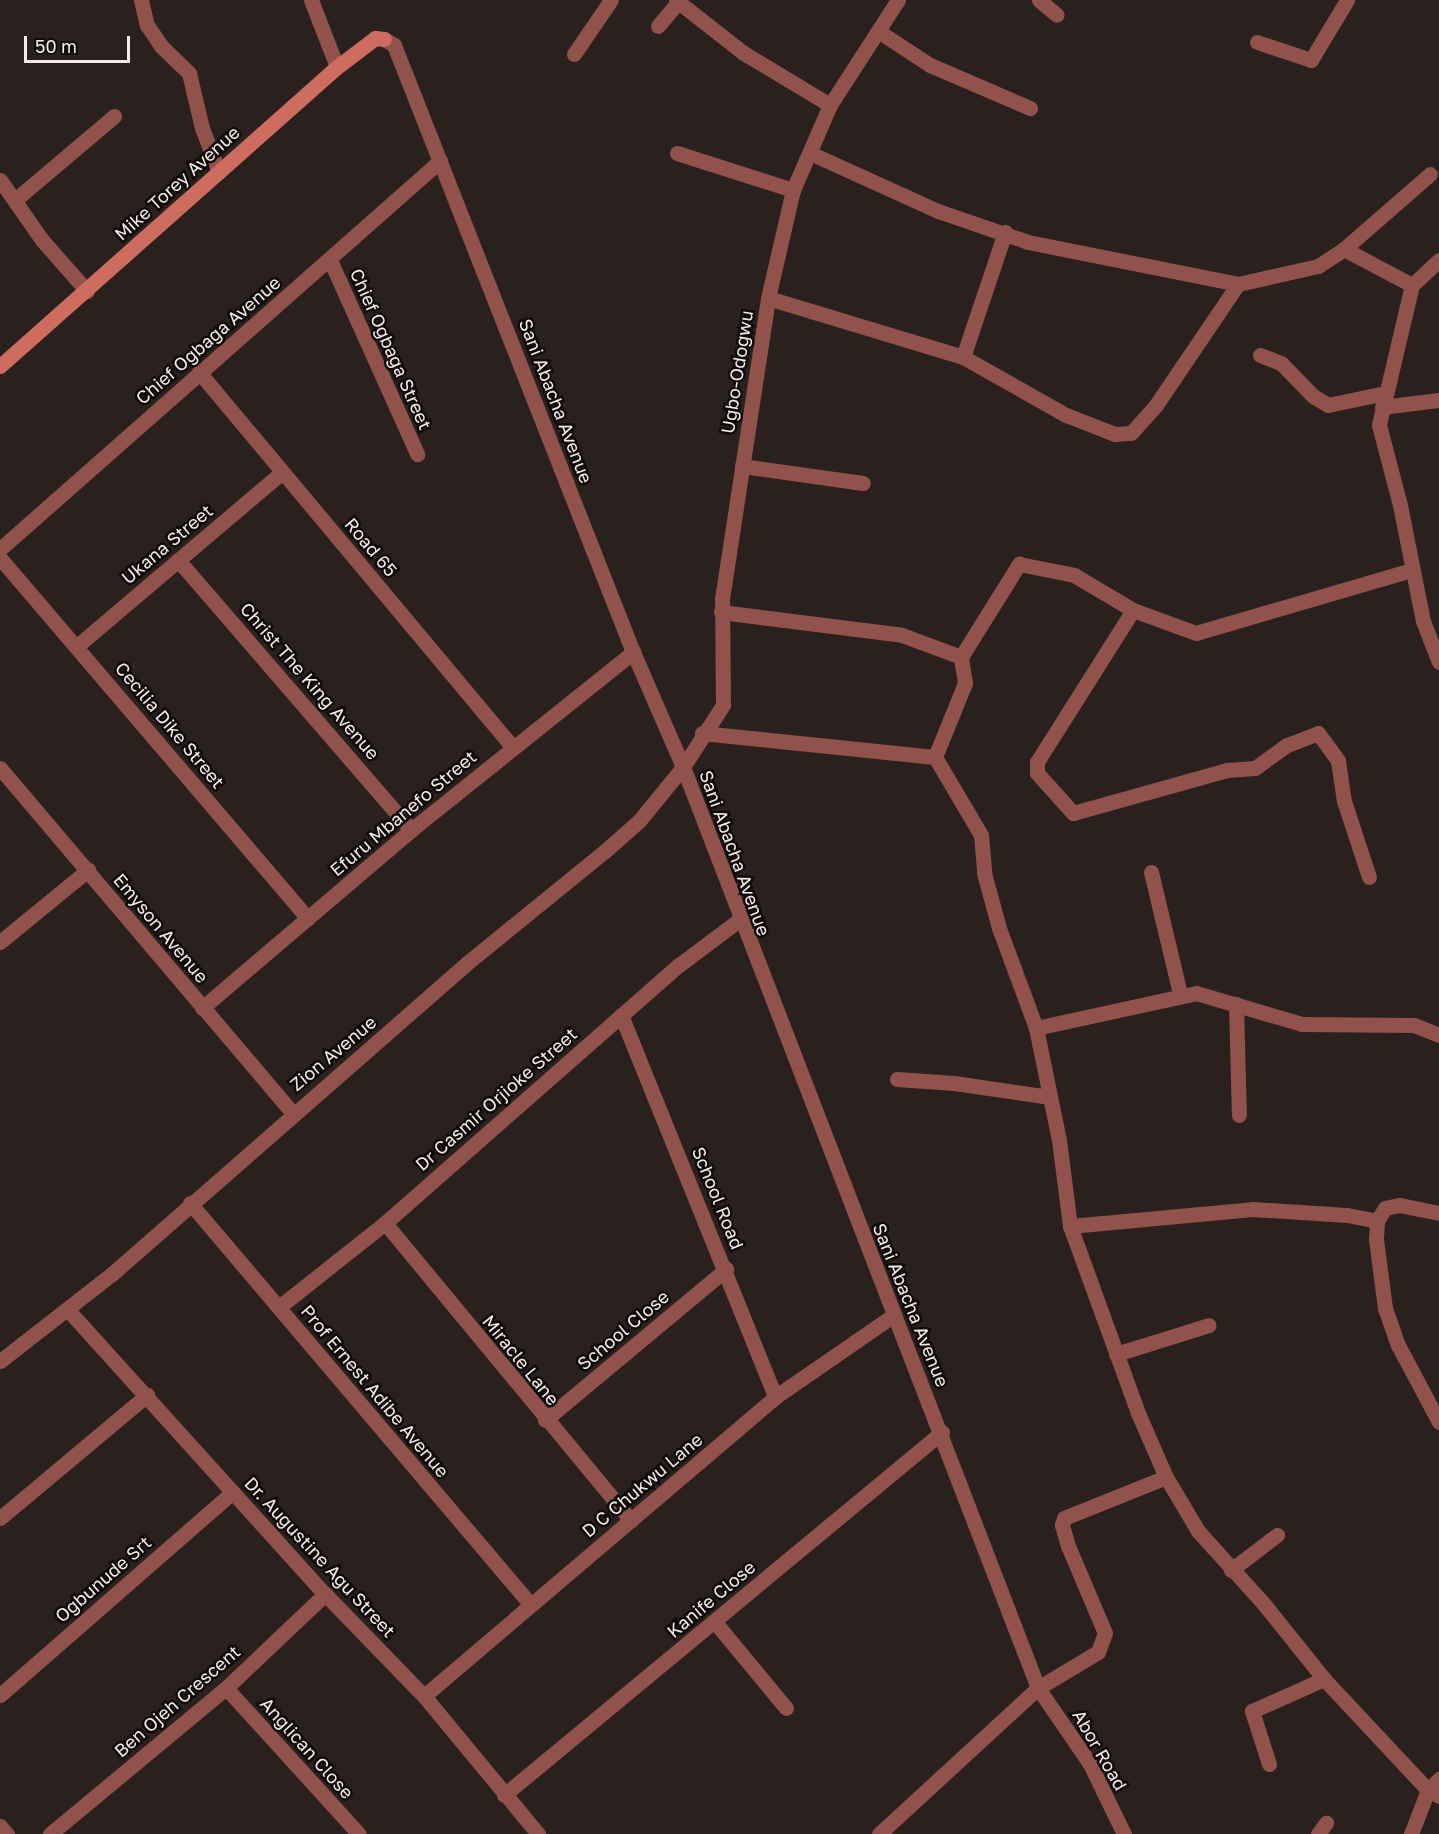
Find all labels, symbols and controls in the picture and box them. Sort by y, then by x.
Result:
scale bar [27,24,134,62]
text: 50 m [35,35,77,57]
street label: Mike Torey Avenue [110,121,244,245]
street label: Chief Ogbaga Street [346,265,436,433]
street label: Chief Ogbaga Avenue [131,271,285,409]
street label: Ugbo-Odogwu [717,309,757,435]
street label: Sani Abacha Avenue [515,316,597,486]
street label: Ukana Street [117,500,217,588]
street label: Road 65 [340,513,402,581]
street label: Christ The King Avenue [236,598,384,764]
street label: Cecilia Dike Street [111,658,229,792]
street label: Efuru Mbanefo Street [326,746,480,880]
street label: Sani Abacha Avenue [695,767,775,939]
street label: Emyson Avenue [109,869,213,987]
street label: Zion Avenue [286,1011,380,1095]
street label: Dr Casmir Orjioke Street [411,1023,581,1175]
street label: School Road [688,1144,748,1252]
street label: Sani Abacha Avenue [868,1220,954,1390]
street label: School Close [573,1285,673,1375]
street label: Prof Ernest Adibe Avenue [297,1300,453,1482]
street label: Miracle Lane [478,1311,564,1409]
street label: D C Chukwu Lane [577,1428,707,1542]
street label: Dr. Augustine Agu Street [240,1472,400,1642]
street label: Ogbunude Srt [50,1531,156,1627]
street label: Kanife Close [663,1556,759,1642]
street label: Ben Ojeh Crescent [110,1640,244,1762]
street label: Anglican Close [256,1693,358,1803]
street label: Abor Road [1068,1706,1132,1794]

